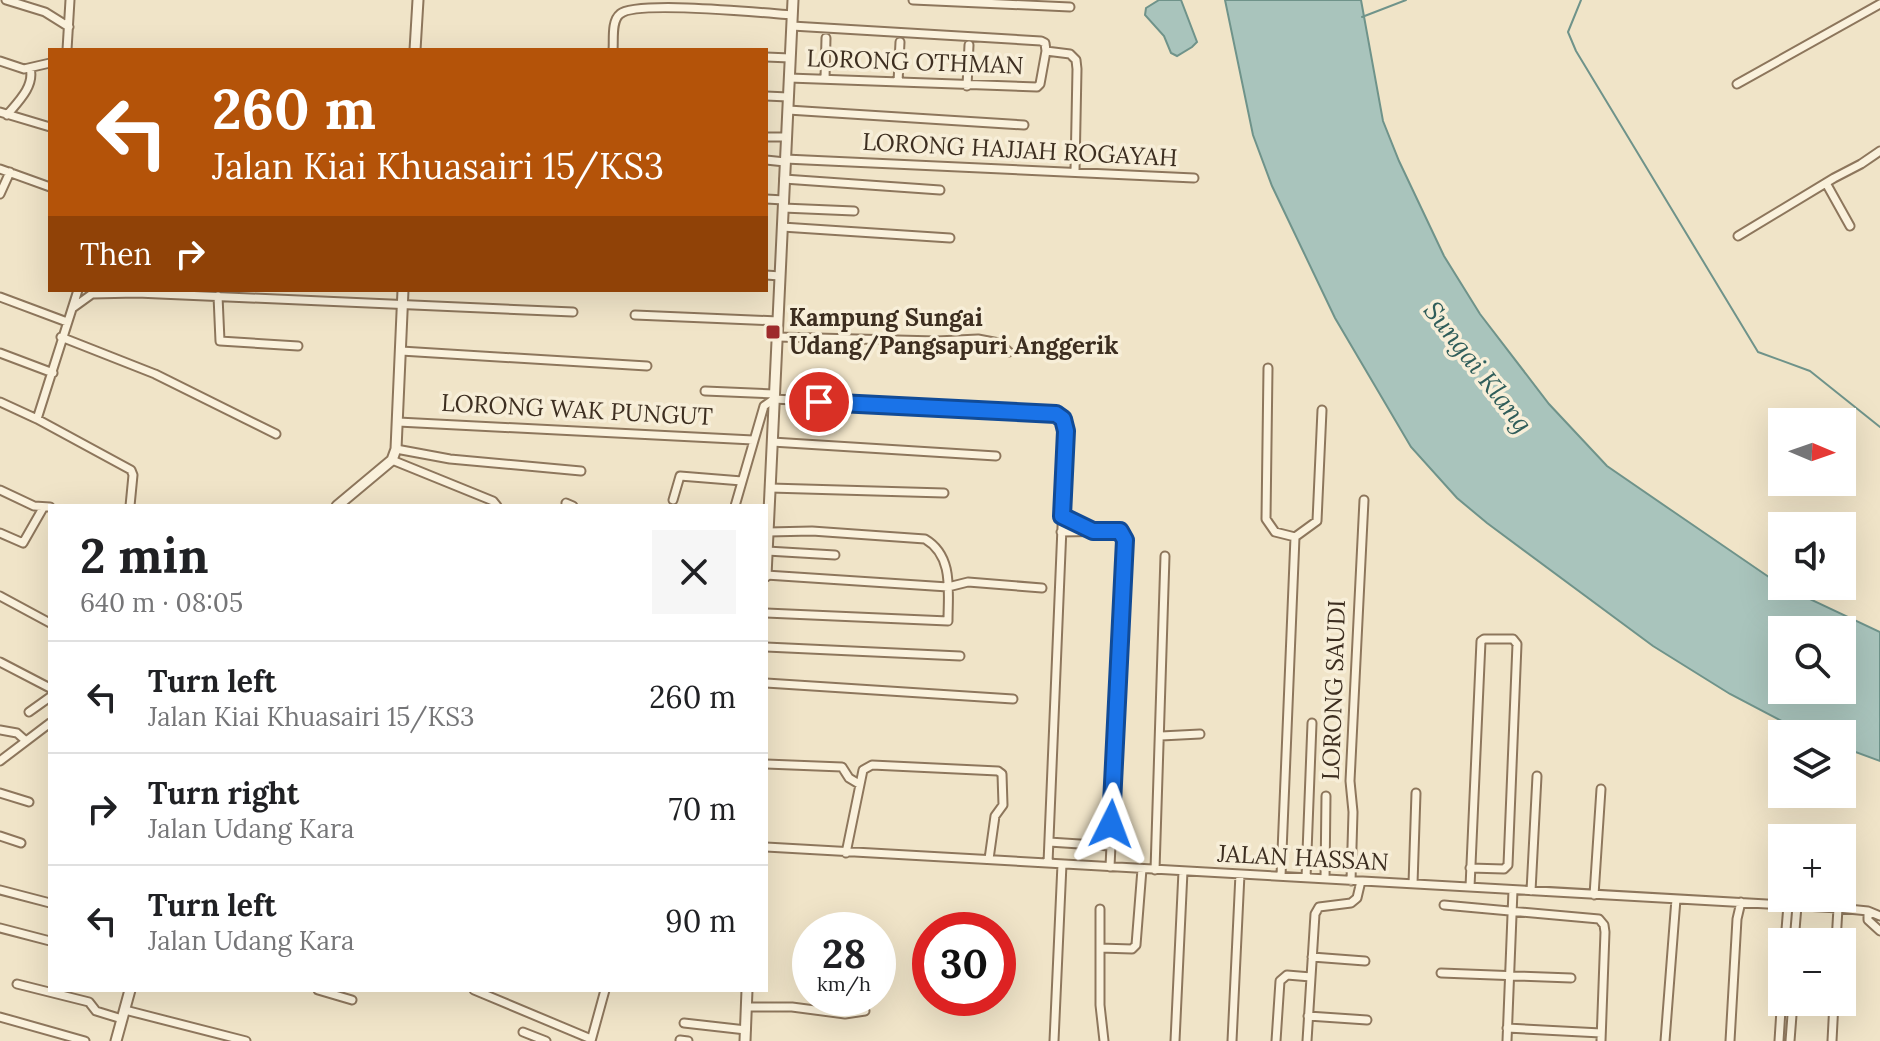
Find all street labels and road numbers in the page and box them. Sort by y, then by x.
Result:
street label: LORONG OTHMAN [806,42,1024,81]
street label: LORONG HAJJAH ROGAYAH [862,126,1179,173]
street label: LORONG WAK PUNGUT [440,387,714,432]
street label: LORONG SAUDI [1315,599,1352,781]
street label: JALAN HASSAN [1216,837,1389,877]

